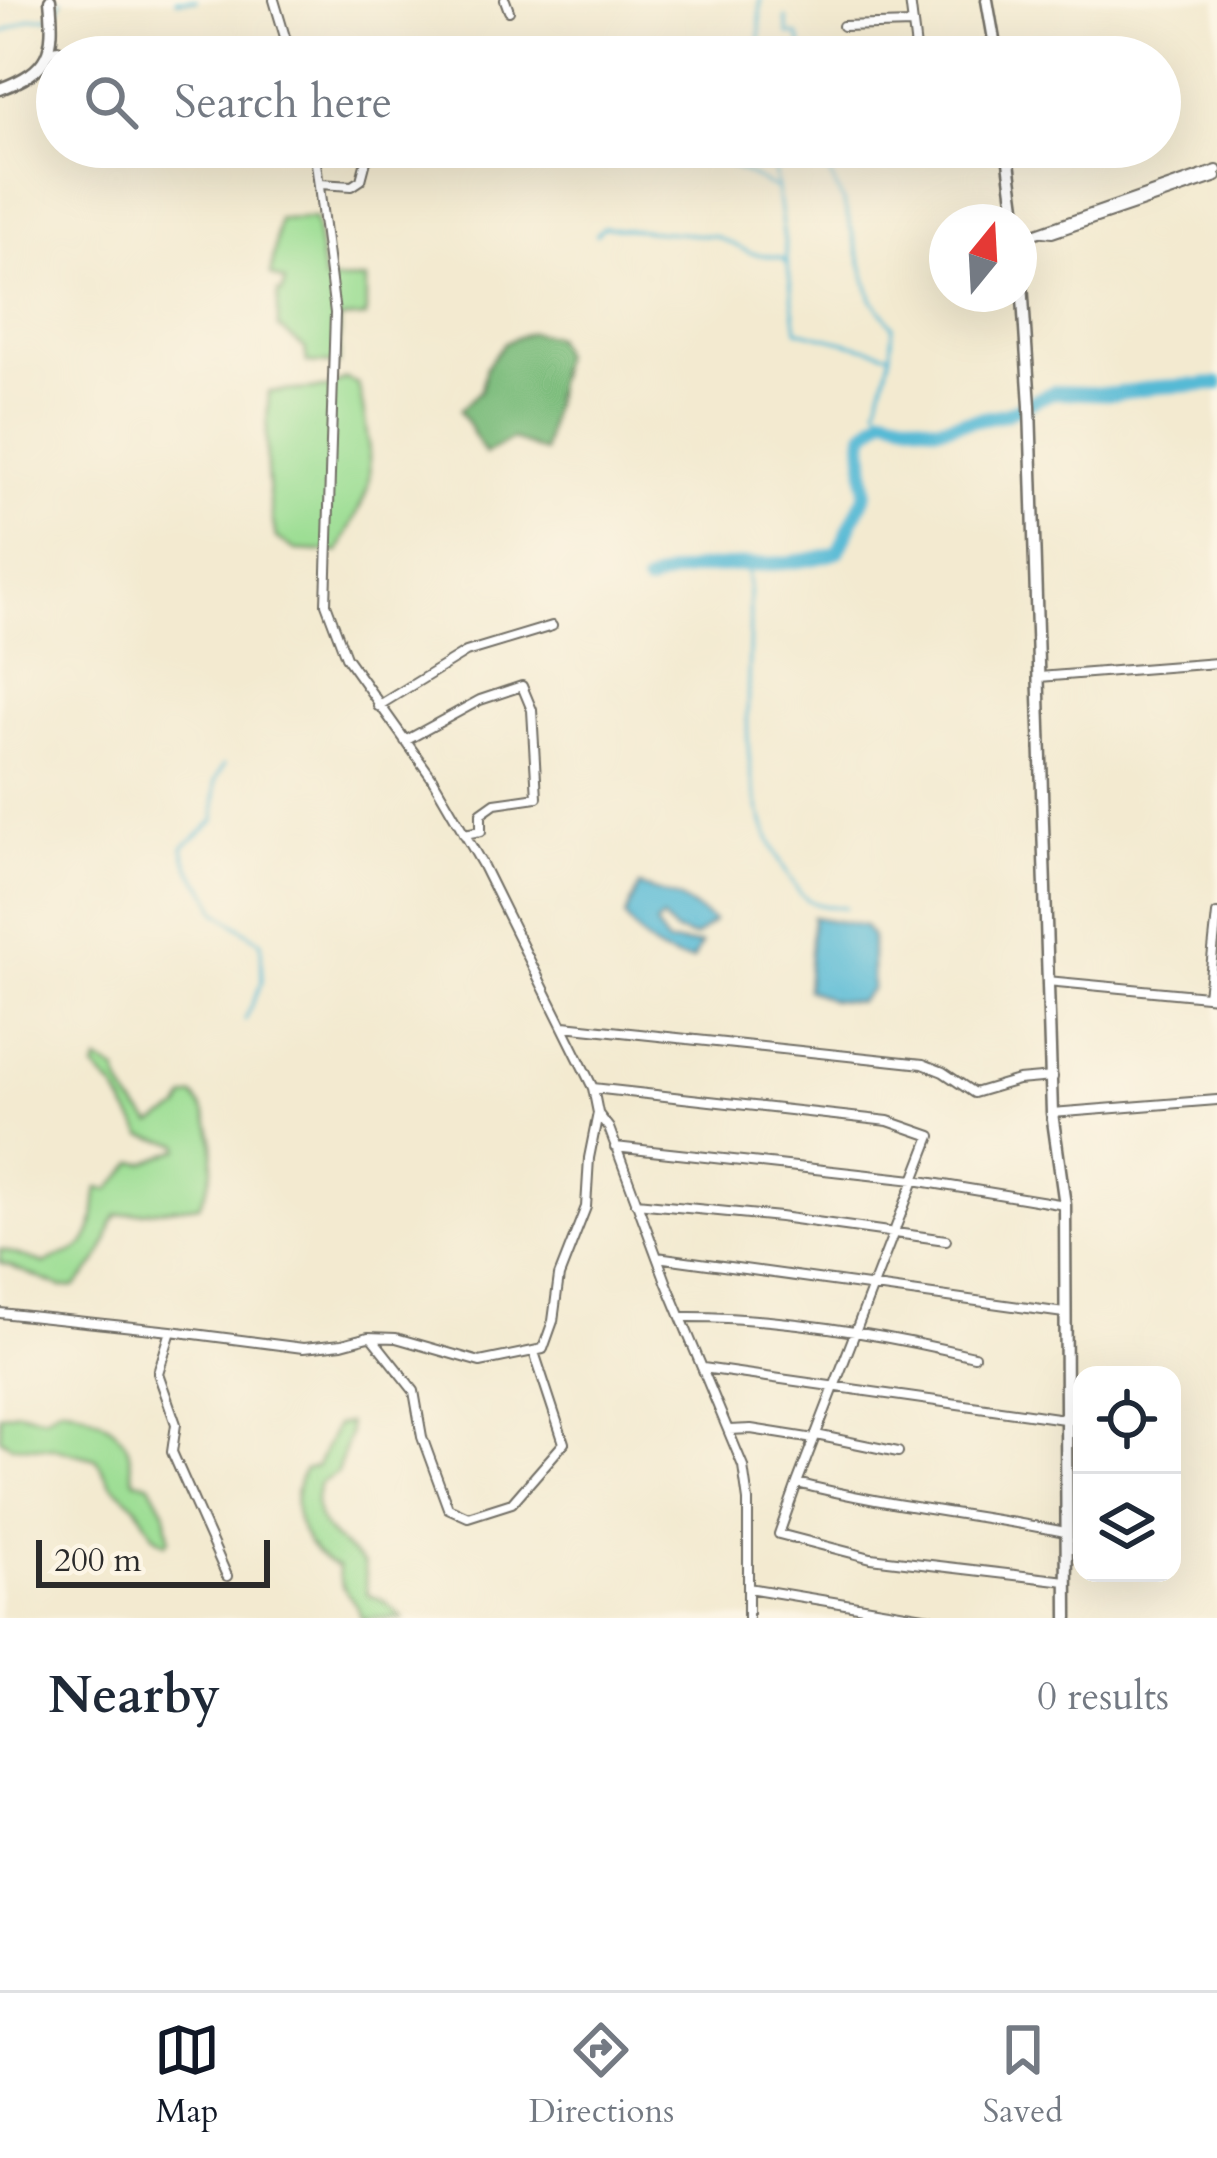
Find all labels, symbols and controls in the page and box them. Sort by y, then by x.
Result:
search box [36,36,1181,168]
icon: search [78,69,144,135]
text: Search here [174,72,392,133]
north arrow [929,204,1037,312]
map controls [1073,1366,1181,1582]
button: locate [1073,1366,1181,1474]
button: layers [1073,1474,1181,1582]
scale bar [36,1534,270,1587]
text: 200 m [54,1538,141,1583]
text: Nearby [48,1661,220,1731]
text: 0 results [1037,1670,1169,1723]
tab: Map [154,2017,220,2134]
tab: Directions [529,2017,674,2134]
tab: Saved [983,2017,1063,2134]

